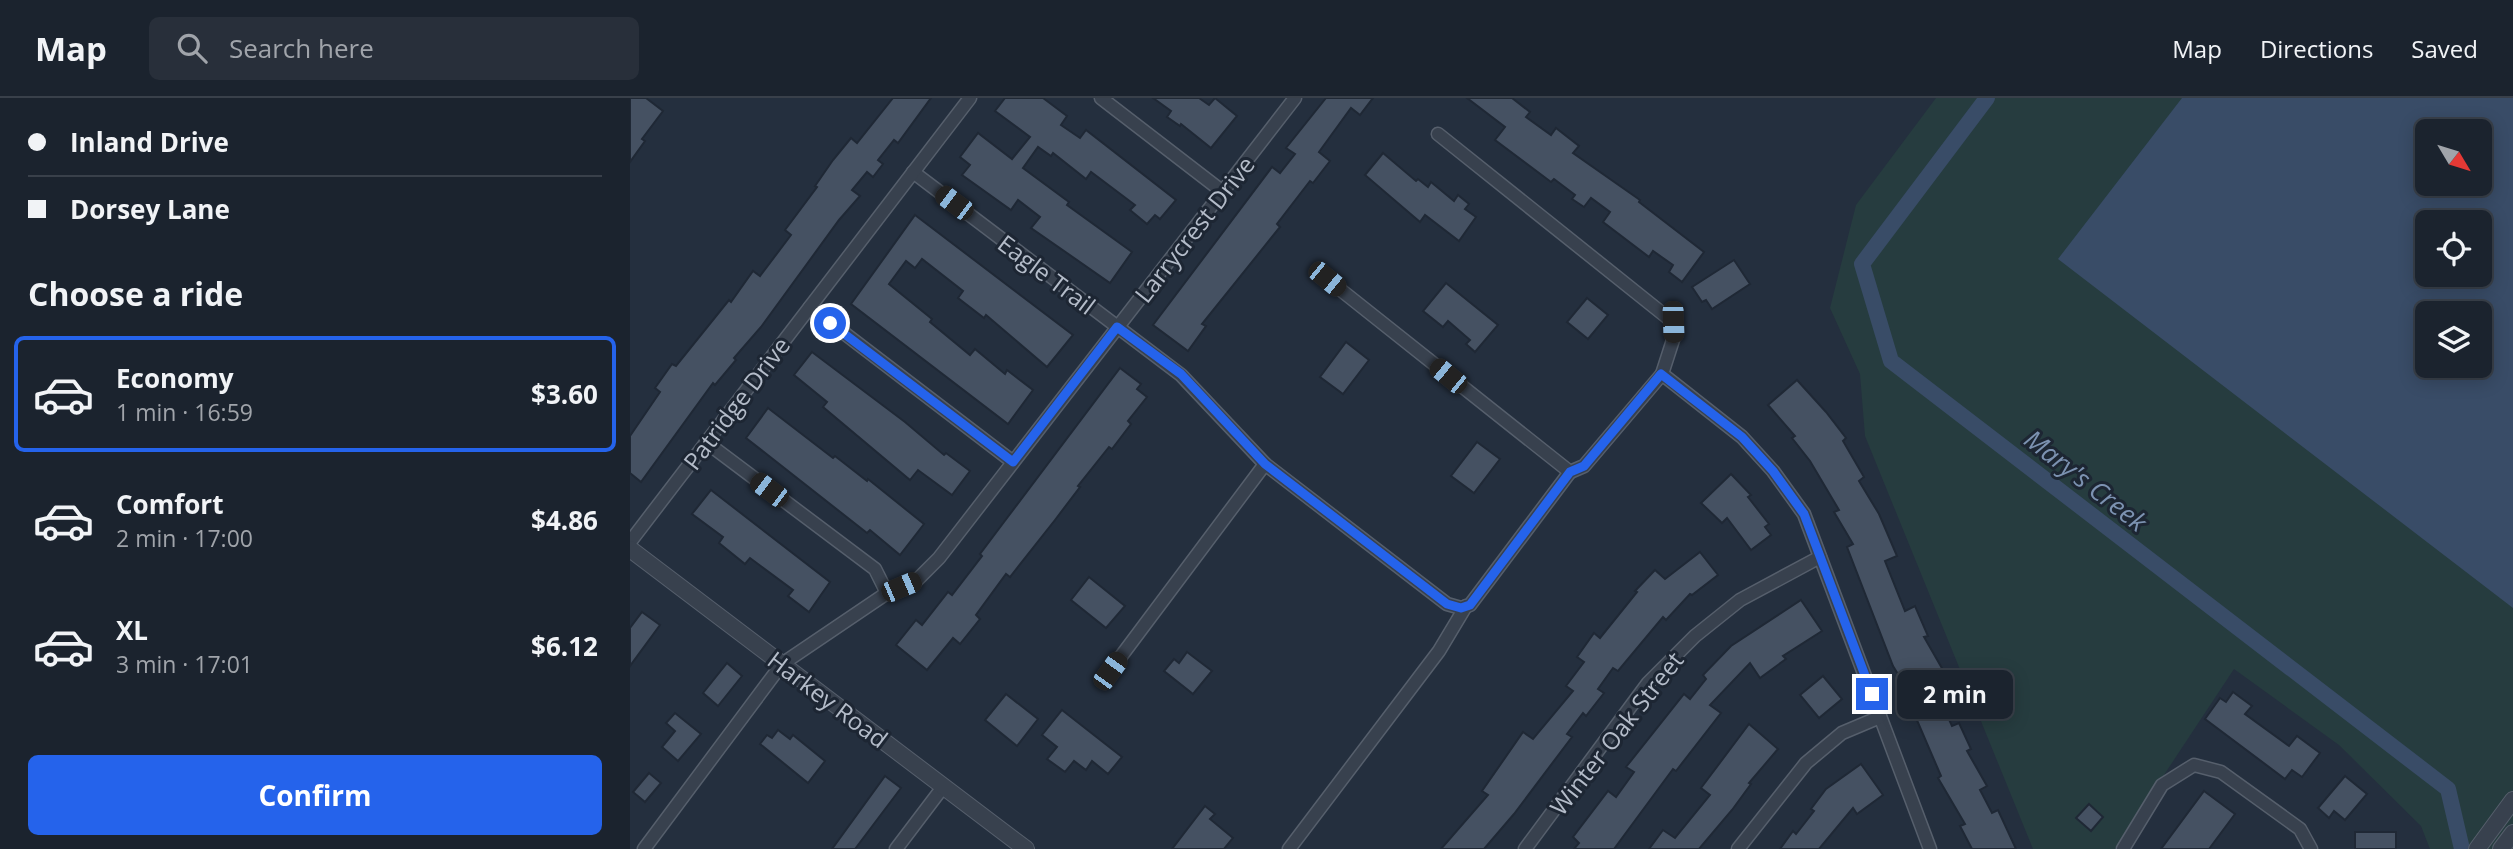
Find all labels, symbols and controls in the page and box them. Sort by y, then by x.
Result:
search box [149,17,639,80]
text: Map [35,26,107,71]
icon: search [173,29,211,67]
text: Search here [229,30,374,66]
text: Map [2172,32,2222,65]
text: Directions [2260,32,2373,65]
text: Saved [2411,32,2478,65]
north arrow [2415,119,2492,196]
map controls [2415,119,2492,378]
text: Inland Drive [70,124,229,160]
street label: Larrycrest Drive [1126,149,1262,309]
car [931,182,978,224]
text: Dorsey Lane [70,191,230,227]
button: locate [2415,210,2492,287]
street label: Eagle Trail [992,227,1102,321]
car [1305,258,1350,300]
text: Choose a ride [28,272,243,315]
car [1662,301,1685,343]
button: layers [2415,301,2492,378]
route start [814,307,846,339]
street label: Patridge Drive [675,330,797,476]
car [1426,355,1471,397]
text: Economy [116,360,234,396]
icon: car [32,363,95,426]
text: $3.60 [531,376,598,412]
text: 1 min · 16:59 [116,396,253,428]
water label: Mary's Creek [2017,421,2156,540]
car [746,469,793,511]
text: Comfort [116,486,223,522]
icon: car [32,489,95,552]
text: $4.86 [531,502,598,538]
text: 2 min · 17:00 [116,522,253,554]
car [878,569,925,605]
text: XL [116,612,148,648]
icon: car [32,615,95,678]
text: $6.12 [531,628,598,664]
street label: Harkey Road [761,643,895,755]
street label: Winter Oak Street [1542,644,1690,822]
text: 3 min · 17:01 [116,648,253,680]
car [1090,648,1131,694]
callout: 2 min [1896,670,2012,718]
route end [1856,678,1888,710]
text: 2 min [1923,678,1987,710]
button: Confirm [28,755,602,835]

